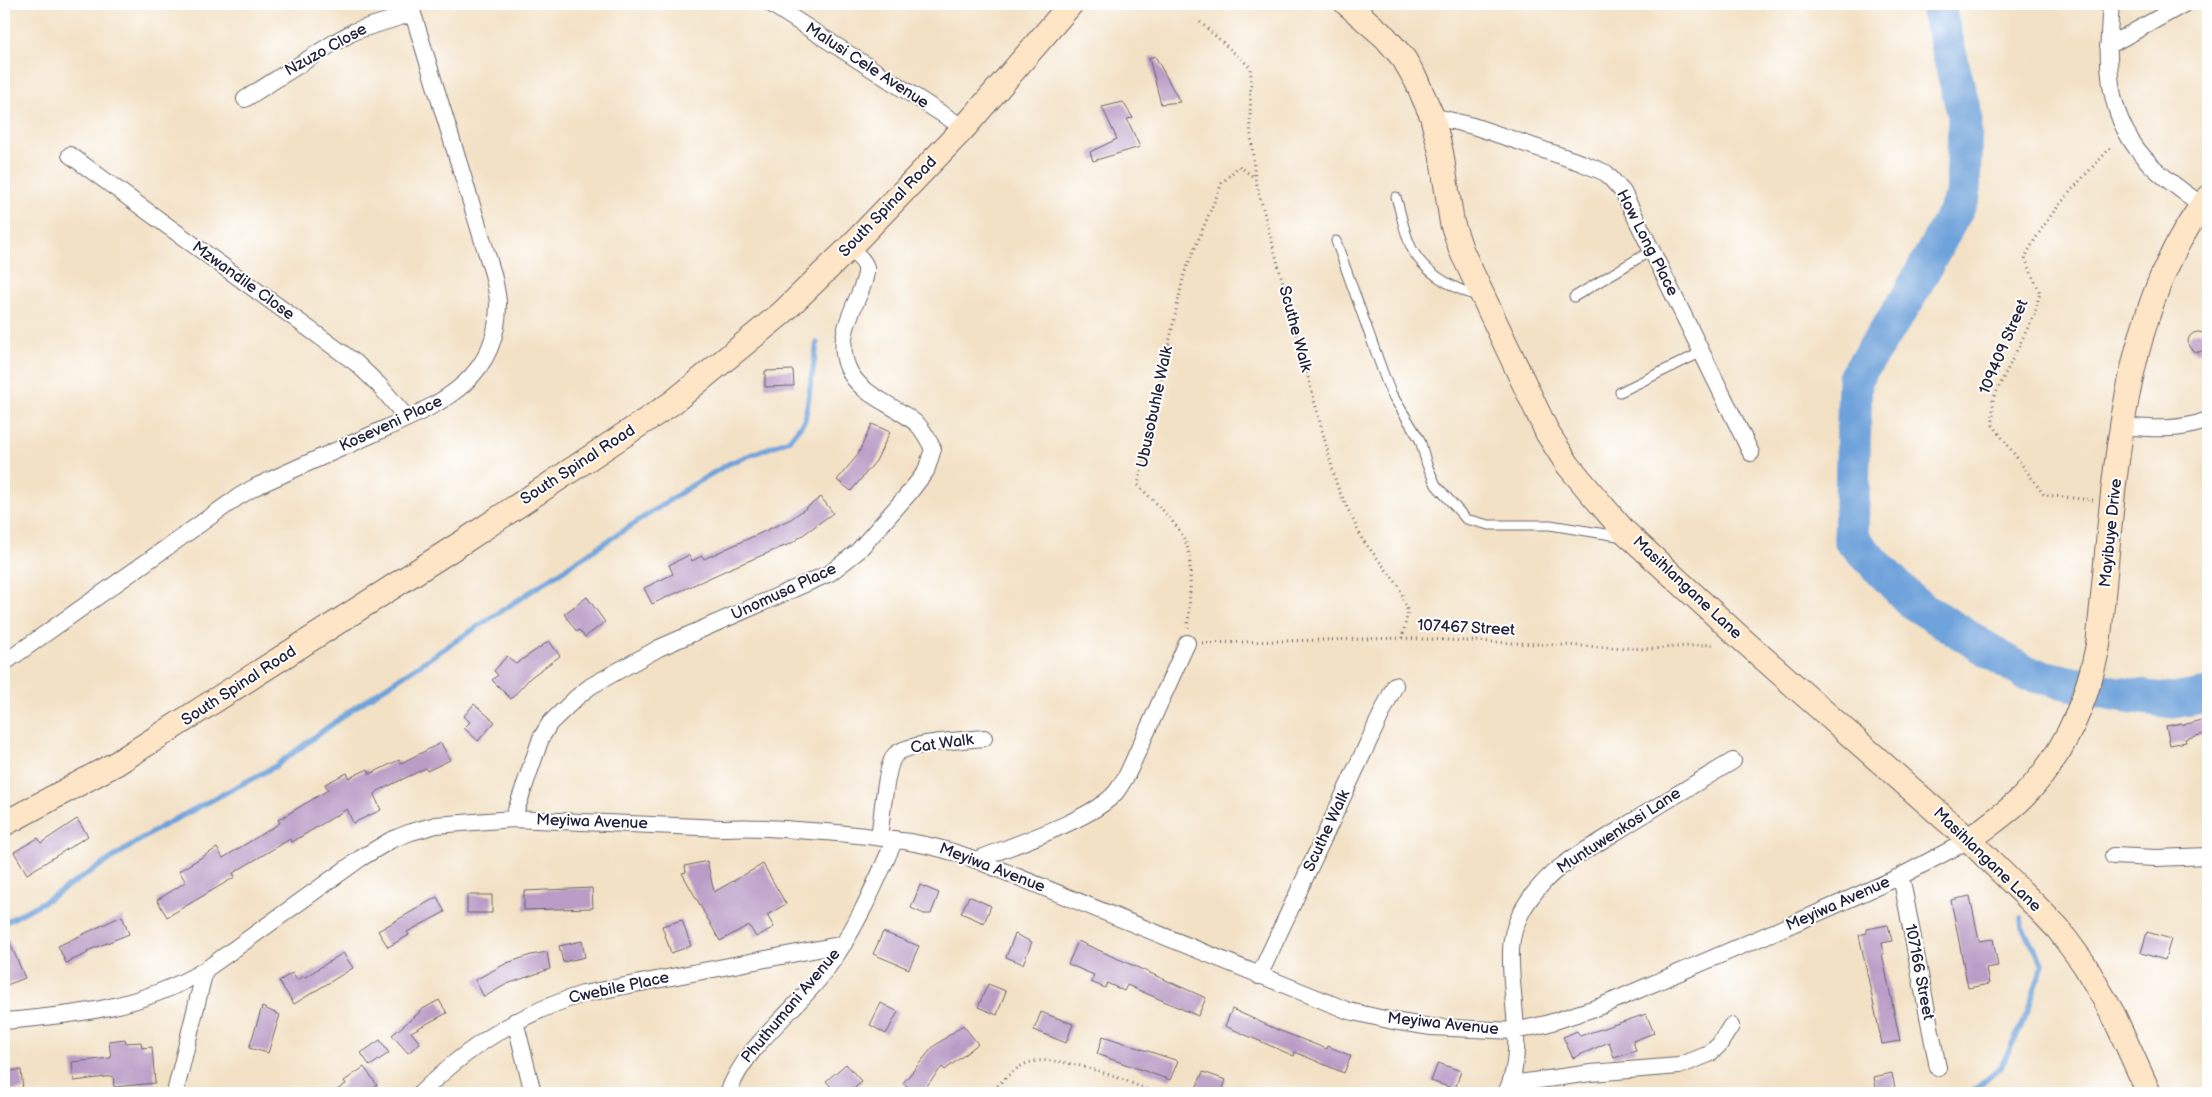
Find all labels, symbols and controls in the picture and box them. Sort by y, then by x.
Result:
street label: Nzuzo Close [282,19,371,80]
street label: Malusi Cele Avenue [802,19,933,113]
street label: South Spinal Road [835,153,941,261]
street label: How Long Place [1612,187,1682,300]
street label: Mzwandile Close [188,238,298,325]
street label: Scuthe Walk [1274,284,1316,374]
street label: 109409 Street [1975,297,2033,397]
street label: Ubusobuhle Walk [1133,344,1177,470]
street label: Koseveni Place [337,392,446,456]
street label: South Spinal Road [517,421,639,509]
street label: Mayibuye Drive [2096,477,2126,588]
street label: Masihlangane Lane [1628,533,1746,644]
street label: Unomusa Place [728,559,840,625]
street label: 107467 Street [1417,616,1515,640]
street label: South Spinal Road [178,642,300,730]
street label: Cat Walk [909,730,975,758]
street label: Muntuwenkosi Lane [1554,784,1685,878]
street label: Scuthe Walk [1300,787,1354,875]
street label: Masihlangane Lane [1929,804,2045,917]
street label: Meyiwa Avenue [536,811,649,833]
street label: Meyiwa Avenue [936,839,1048,897]
street label: Meyiwa Avenue [1783,872,1893,935]
street label: 107166 Street [1900,923,1938,1022]
street label: Phuthumani Avenue [738,945,845,1067]
street label: Cwebile Place [567,968,671,1008]
street label: Meyiwa Avenue [1386,1009,1500,1039]

